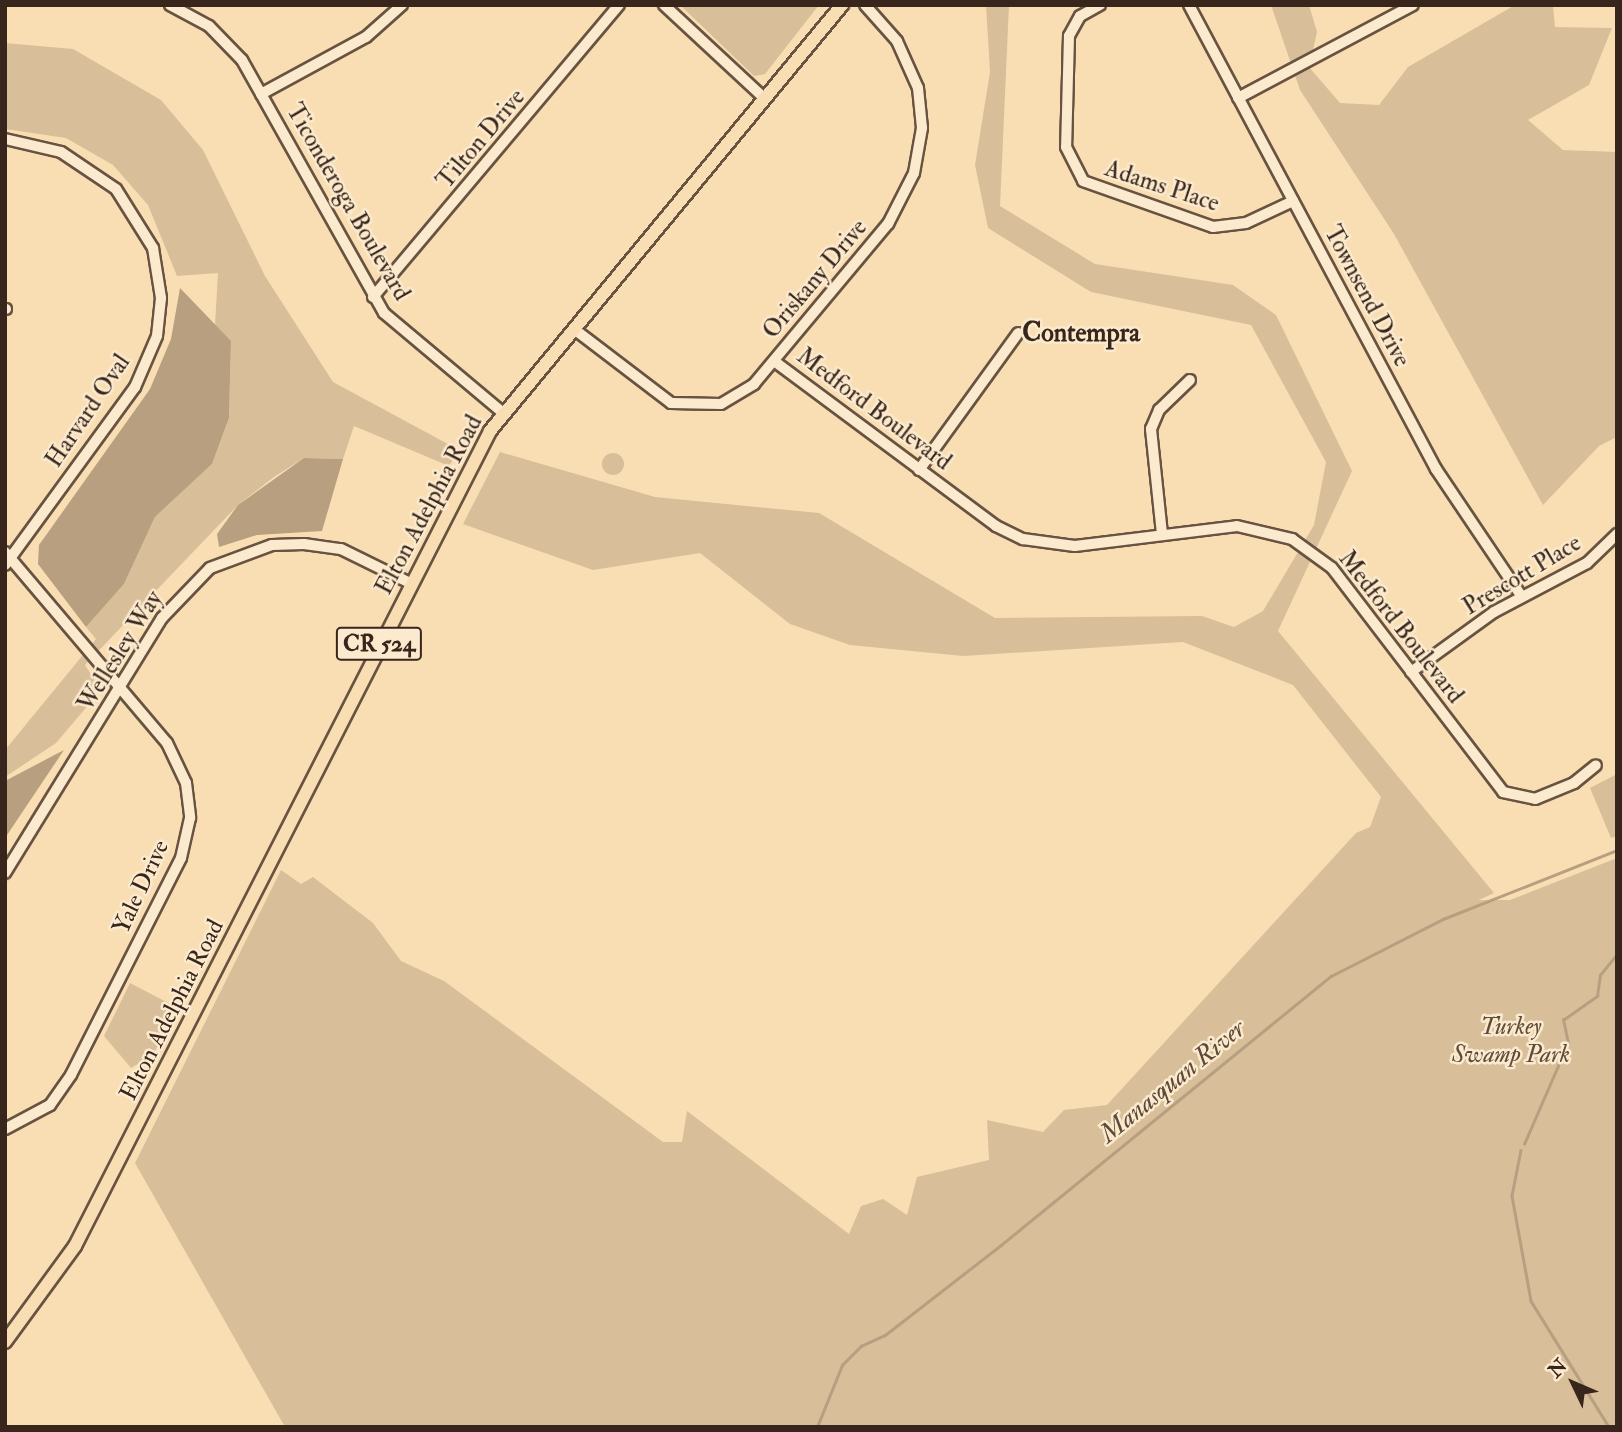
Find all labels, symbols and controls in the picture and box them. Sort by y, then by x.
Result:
street label: Tilton Drive [431,83,531,195]
street label: Ticonderoga Boulevard [280,98,416,306]
street label: Adams Place [1101,154,1223,218]
street label: Oriskany Drive [757,213,873,345]
street label: Townsend Drive [1318,221,1416,371]
district label: Contempra [1022,318,1140,350]
street label: Medford Boulevard [791,342,957,476]
street label: Harvard Oval [40,349,136,473]
street label: Elton Adelphia Road [370,410,488,600]
street label: Prescott Place [1458,529,1586,621]
street label: Medford Boulevard [1332,545,1470,709]
street label: Wellesley Way [72,585,168,717]
road number: CR 524 [335,624,423,664]
street label: Yale Drive [107,835,175,939]
street label: Elton Adelphia Road [114,915,230,1105]
park label: Turkey Swamp Park [1452,1013,1570,1069]
water label: Manasquan River [1094,1014,1252,1150]
north arrow [1538,1348,1608,1418]
text: N [1543,1354,1572,1383]

